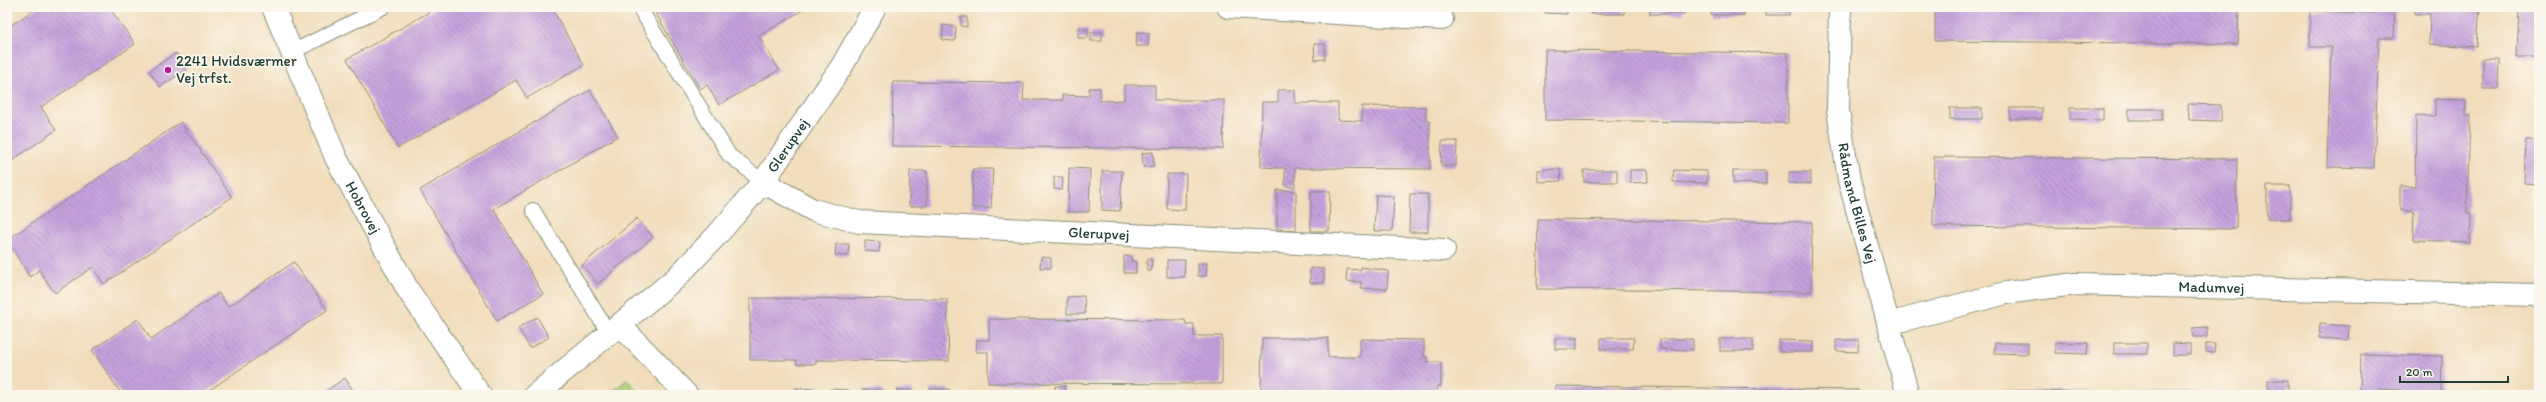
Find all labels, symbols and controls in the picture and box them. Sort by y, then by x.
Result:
place label: 2241 Hvidsværmer Vej trfst. [176,52,297,87]
marker: 2241 Hvidsværmer Vej trfst. [163,65,173,75]
street label: Glerupvej [763,115,813,176]
street label: Rådmand Billes Vej [1834,141,1880,265]
street label: Hobrovej [341,178,385,237]
street label: Glerupvej [1068,223,1130,244]
street label: Madumvej [2178,277,2245,297]
scale bar [2400,358,2508,384]
text: 20 m [2406,365,2433,379]

